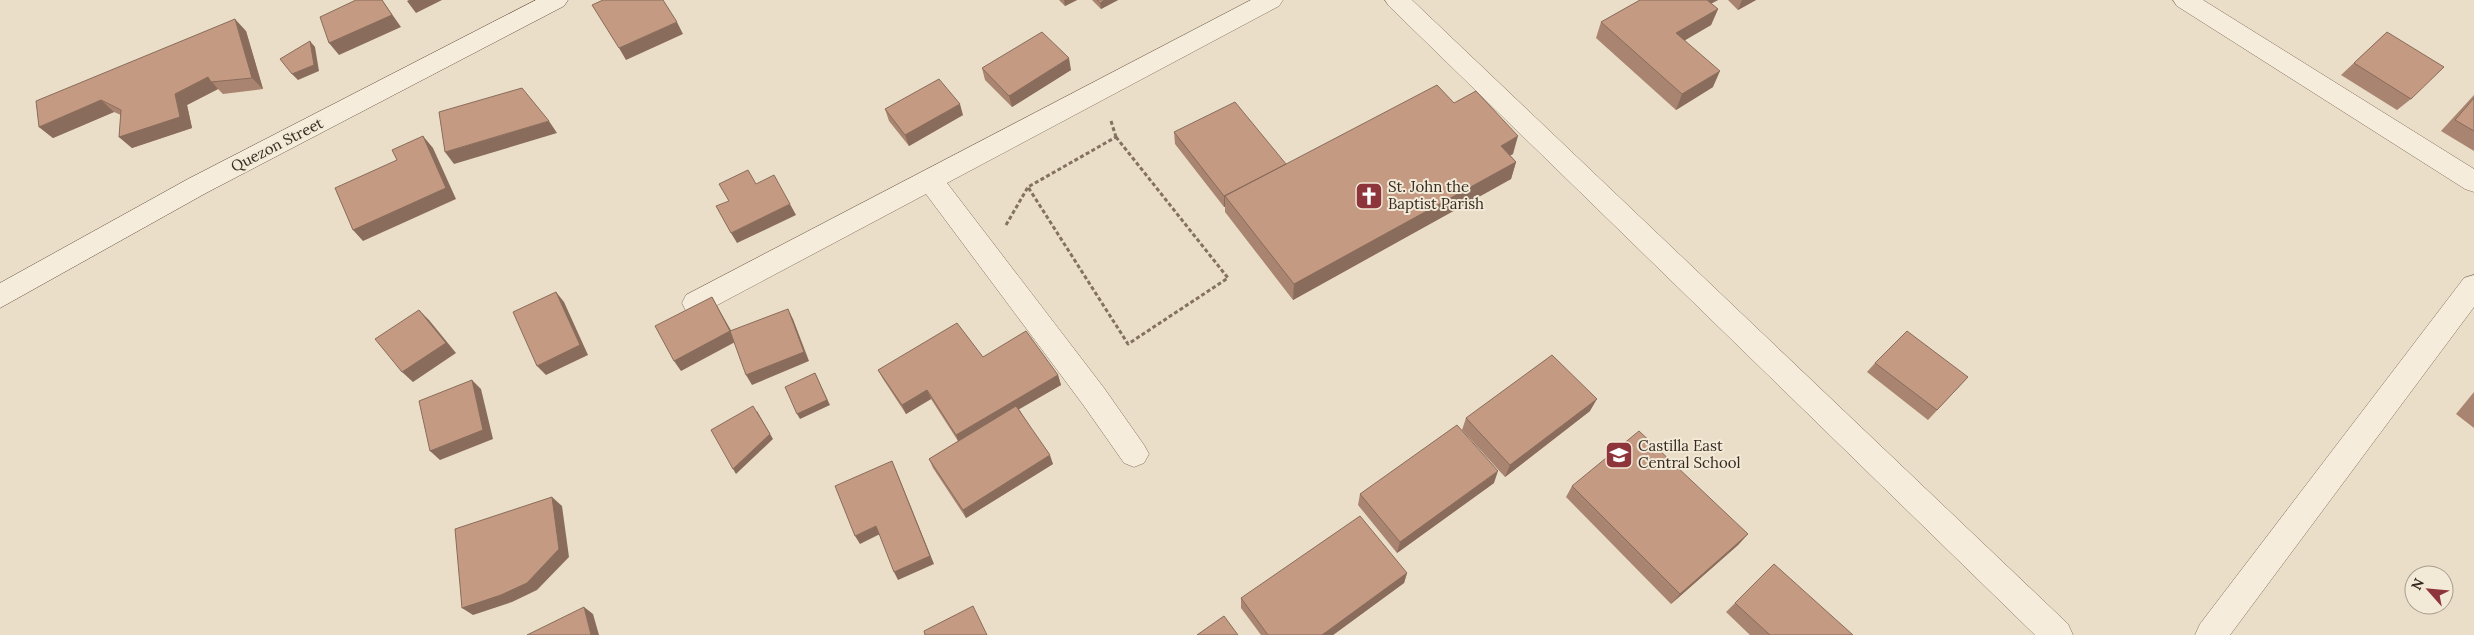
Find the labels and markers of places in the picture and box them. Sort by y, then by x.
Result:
place label: St. John the Baptist Parish [1388,177,1484,213]
church icon: St. John the Baptist Parish [1354,181,1384,211]
place label: Castilla East Central School [1638,436,1741,472]
school or university icon: Castilla East Central School [1604,440,1634,470]

